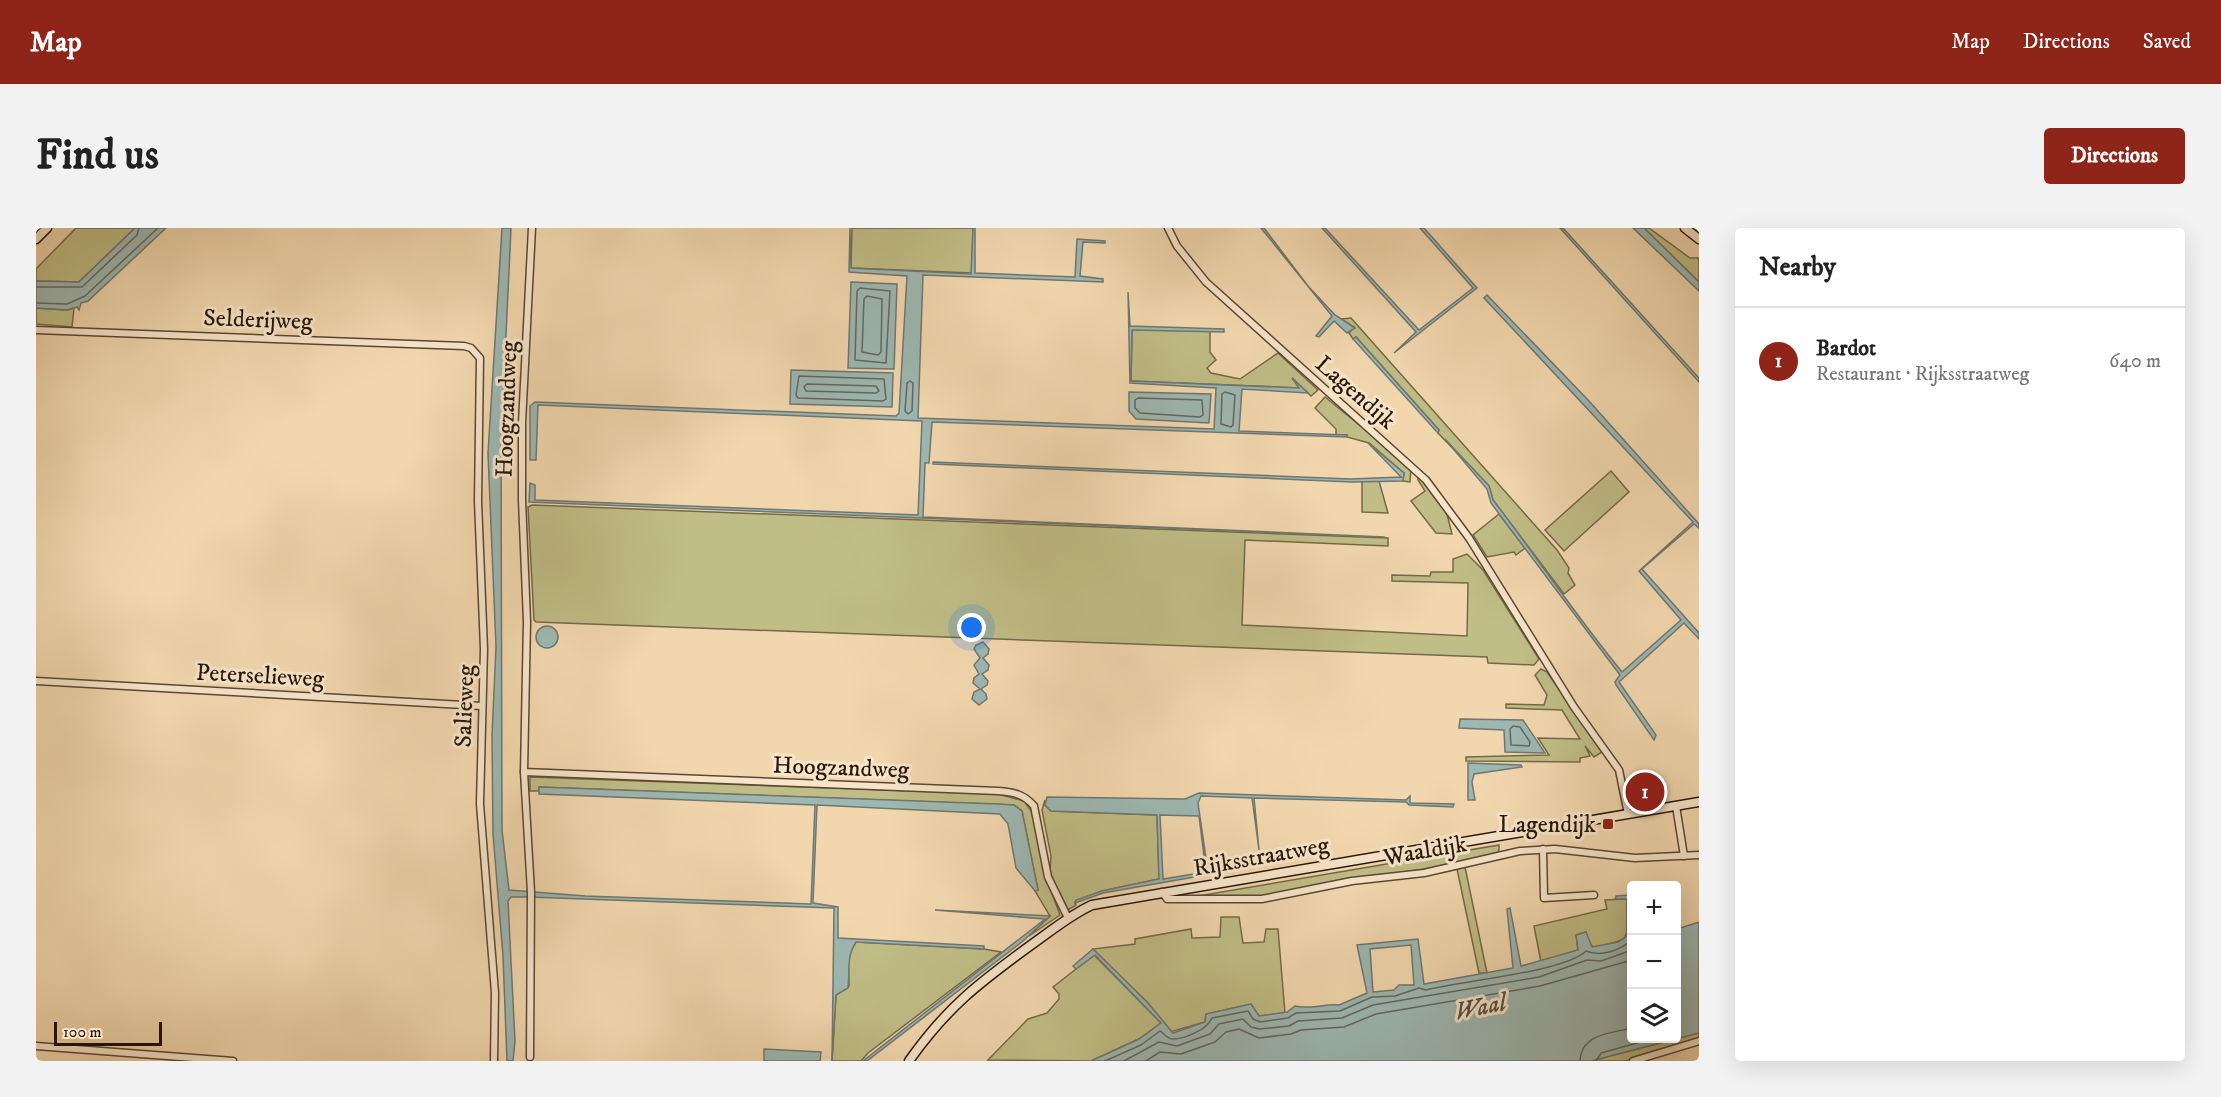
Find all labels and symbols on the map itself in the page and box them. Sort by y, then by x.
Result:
street label: Selderijweg [203,303,314,337]
street label: Hoogzandweg [490,340,524,478]
street label: Lagendijk [1309,349,1402,436]
your location [957,613,986,642]
street label: Peterselieweg [195,658,325,694]
street label: Salieweg [449,664,481,748]
street label: Hoogzandweg [772,751,910,785]
pin: 1 [1626,770,1664,814]
place label: Lagendijk [1499,810,1596,840]
marker: Lagendijk [1601,817,1615,831]
street label: Waaldijk [1380,829,1469,873]
street label: Rijksstraatweg [1191,830,1332,884]
water label: Waal [1451,985,1512,1029]
scale bar [54,1019,162,1046]

